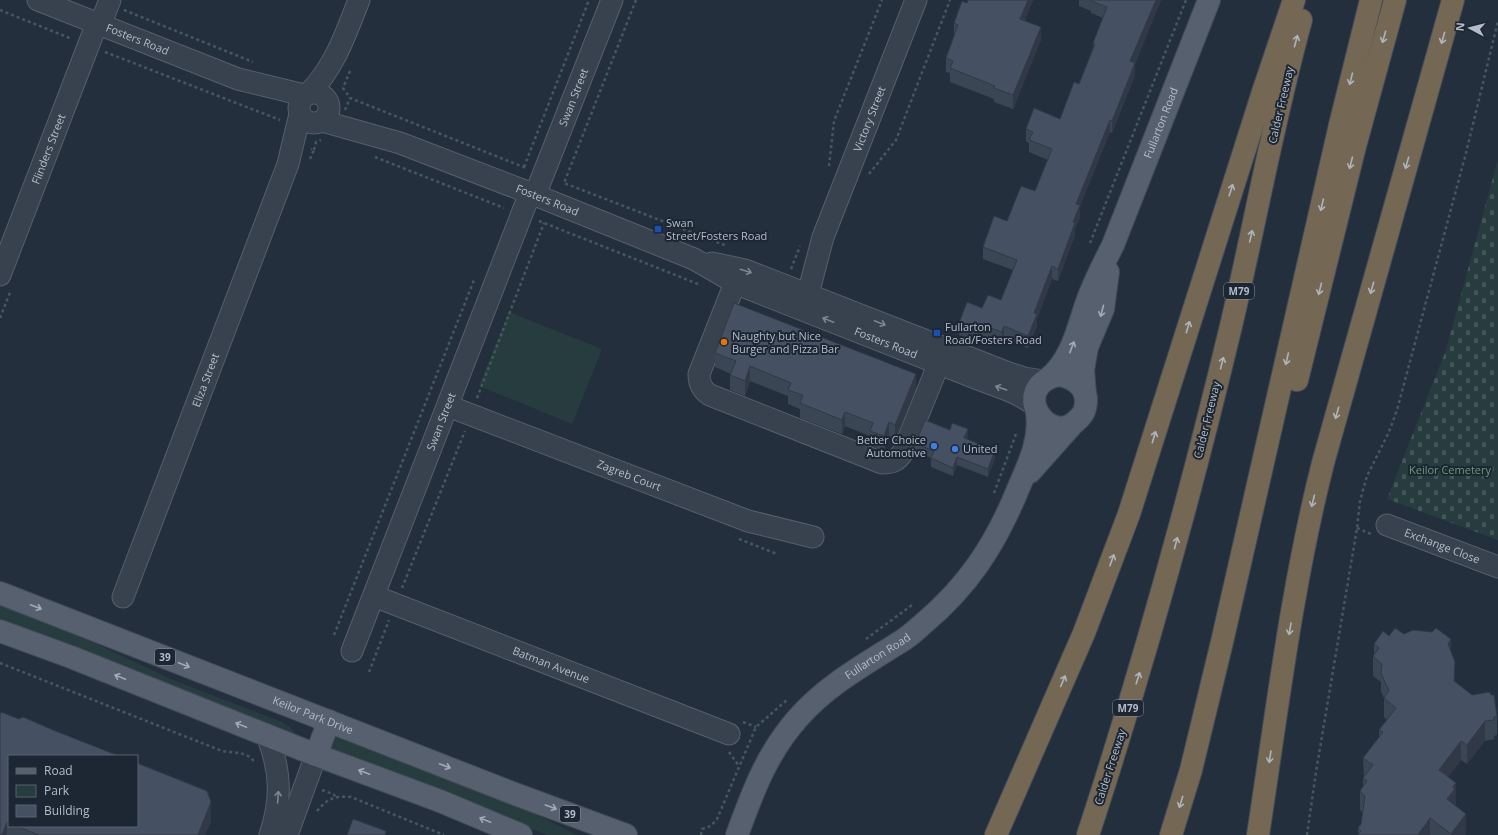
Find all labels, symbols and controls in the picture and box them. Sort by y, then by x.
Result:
north arrow [1450,8,1490,48]
street label: Fosters Road [104,20,171,58]
text: N [1452,21,1468,32]
one-way arrow [1380,31,1387,44]
one-way arrow [1439,31,1446,44]
one-way arrow [1292,35,1300,48]
street label: Calder Freeway [1264,64,1297,145]
street label: Swan Street [555,66,591,128]
one-way arrow [1347,72,1354,85]
street label: Victory Street [849,84,888,154]
street label: Fullarton Road [1140,85,1181,160]
street label: Flinders Street [28,111,68,186]
one-way arrow [1347,156,1354,169]
one-way arrow [1403,156,1411,169]
street label: Fosters Road [514,180,581,219]
one-way arrow [1228,184,1236,196]
one-way arrow [1317,198,1325,211]
place label: Swan Street/Fosters Road [666,215,767,243]
marker: Swan Street/Fosters Road [653,224,663,234]
one-way arrow [1248,230,1256,243]
one-way arrow [739,268,752,275]
one-way arrow [1368,281,1375,294]
one-way arrow [1315,282,1323,295]
road number: M79 [1224,283,1254,299]
one-way arrow [1097,305,1105,318]
one-way arrow [822,316,834,323]
one-way arrow [873,319,885,327]
place label: Fullarton Road/Fosters Road [945,319,1042,347]
one-way arrow [1185,321,1192,334]
street label: Fosters Road [852,323,920,361]
place label: Naughty but Nice Burger and Pizza Bar [732,328,839,356]
marker: Fullarton Road/Fosters Road [932,328,942,338]
marker: Naughty but Nice Burger and Pizza Bar [719,337,729,347]
one-way arrow [1068,341,1076,353]
street label: Eliza Street [188,351,222,409]
one-way arrow [1282,352,1290,365]
one-way arrow [1218,357,1226,370]
street label: Calder Freeway [1190,379,1223,460]
one-way arrow [995,383,1007,391]
street label: Swan Street [423,390,459,453]
one-way arrow [1333,406,1340,419]
one-way arrow [1151,431,1158,444]
place label: Better Choice Automotive [857,432,926,460]
marker: Better Choice Automotive [929,441,939,451]
place label: United [963,441,997,456]
marker: United [950,444,960,454]
street label: Zagreb Court [595,456,664,494]
park label: Keilor Cemetery [1409,462,1491,477]
one-way arrow [1309,494,1317,507]
street label: Exchange Close [1402,524,1482,567]
one-way arrow [1173,537,1180,550]
one-way arrow [1108,554,1116,566]
one-way arrow [30,604,42,612]
one-way arrow [1286,622,1294,635]
street label: Fullarton Road [842,629,913,682]
street label: Batman Avenue [511,643,592,686]
road number: 39 [155,649,175,665]
one-way arrow [177,661,189,669]
one-way arrow [1135,671,1142,684]
one-way arrow [115,672,127,680]
one-way arrow [1060,675,1068,687]
street label: Keilor Park Drive [271,692,356,737]
road number: M79 [1113,700,1143,716]
one-way arrow [236,721,248,728]
street label: Calder Freeway [1090,727,1129,807]
one-way arrow [1266,751,1274,764]
legend [8,755,138,827]
text: Road [44,762,73,779]
one-way arrow [439,763,451,771]
one-way arrow [359,768,371,776]
text: Park [44,782,70,799]
one-way arrow [275,791,282,804]
one-way arrow [1177,796,1184,809]
text: Building [44,802,90,819]
one-way arrow [545,804,557,812]
road number: 39 [560,806,580,822]
one-way arrow [479,816,491,823]

